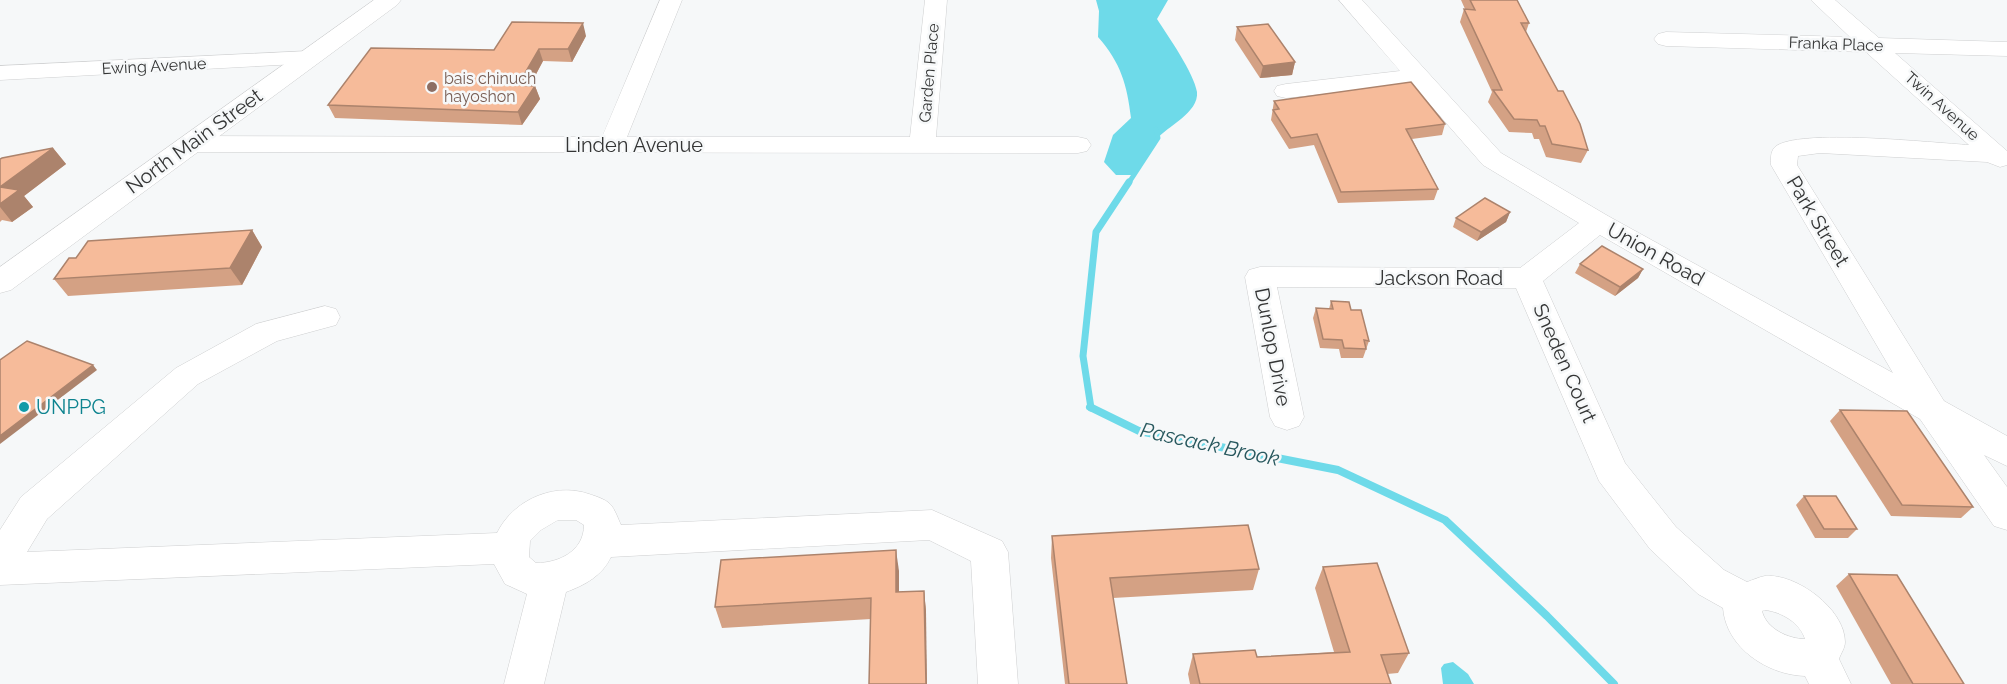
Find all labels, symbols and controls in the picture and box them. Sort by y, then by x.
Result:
street label: Garden Place [915,23,943,123]
street label: Franka Place [1788,33,1884,55]
street label: Ewing Avenue [101,54,207,78]
street label: Twin Avenue [1901,67,1983,145]
place label: bais chinuch hayoshon [444,69,536,106]
marker: bais chinuch hayoshon [425,80,439,94]
street label: North Main Street [121,83,267,198]
street label: Linden Avenue [565,133,703,157]
street label: Park Street [1782,171,1855,271]
street label: Union Road [1603,217,1709,291]
street label: Jackson Road [1375,266,1503,290]
street label: Dunlop Drive [1250,286,1296,409]
street label: Sneden Court [1528,300,1602,426]
place label: UNPPG [36,395,106,419]
marker: UNPPG [17,400,31,414]
water label: Pascack Brook [1138,417,1282,471]

